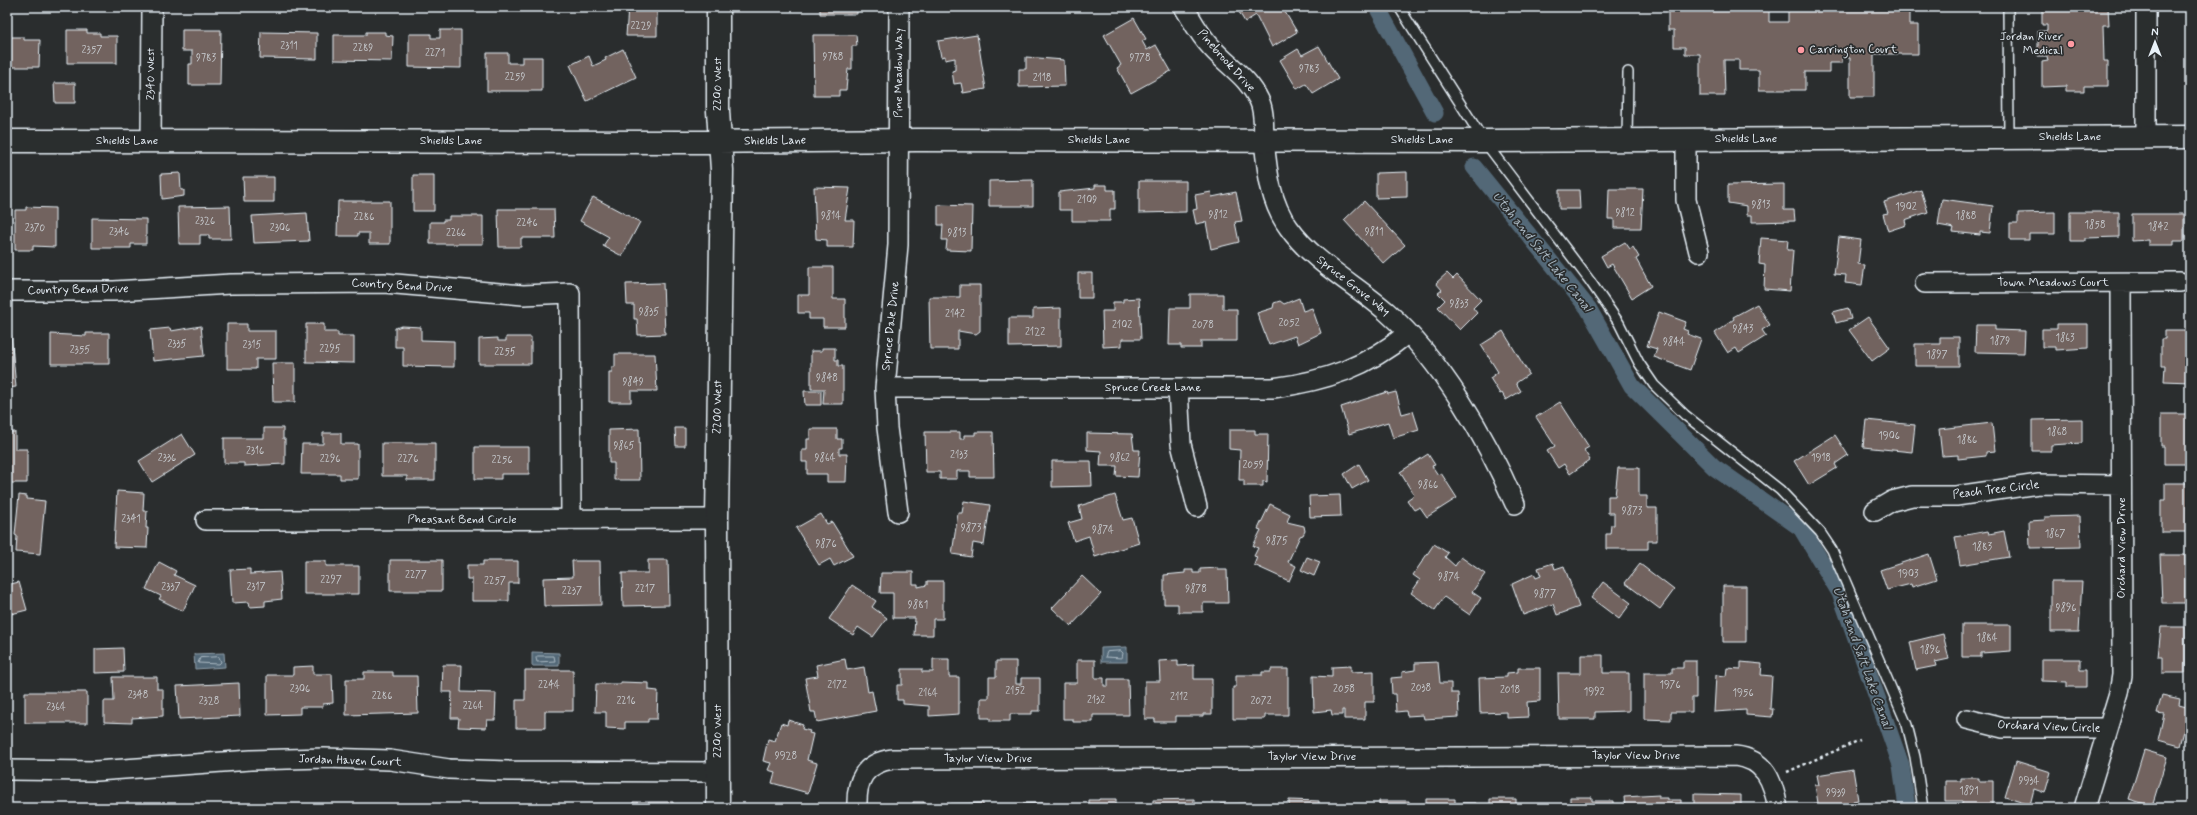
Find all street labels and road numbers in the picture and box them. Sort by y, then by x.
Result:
street label: Pinebrook Drive [1194,26,1258,96]
street label: Pine Meadow Way [891,28,907,118]
street label: 2340 West [143,47,159,100]
street label: 2200 West [710,56,726,111]
street label: Shields Lane [2039,129,2101,145]
street label: Shields Lane [1715,131,1777,147]
street label: Shields Lane [744,132,806,150]
street label: Shields Lane [1068,132,1130,148]
street label: Shields Lane [1391,132,1453,148]
street label: Shields Lane [96,133,158,149]
street label: Shields Lane [420,133,482,149]
street label: Spruce Grove Way [1313,252,1393,320]
street label: Country Bend Drive [351,275,453,297]
street label: Town Meadows Court [1997,275,2109,291]
street label: Spruce Dale Drive [878,280,904,372]
street label: Country Bend Drive [27,281,129,299]
street label: 2200 West [710,379,726,434]
street label: Spruce Creek Lane [1105,380,1202,396]
street label: Peach Tree Circle [1952,477,2040,503]
street label: Orchard View Drive [2114,497,2130,599]
street label: Pheasant Bend Circle [407,512,517,528]
street label: 2200 West [710,703,726,758]
street label: Orchard View Circle [1997,717,2101,737]
street label: Taylor View Drive [1592,748,1680,764]
street label: Taylor View Drive [1268,749,1356,765]
street label: Jordan Haven Court [298,751,402,771]
street label: Taylor View Drive [944,751,1032,767]

